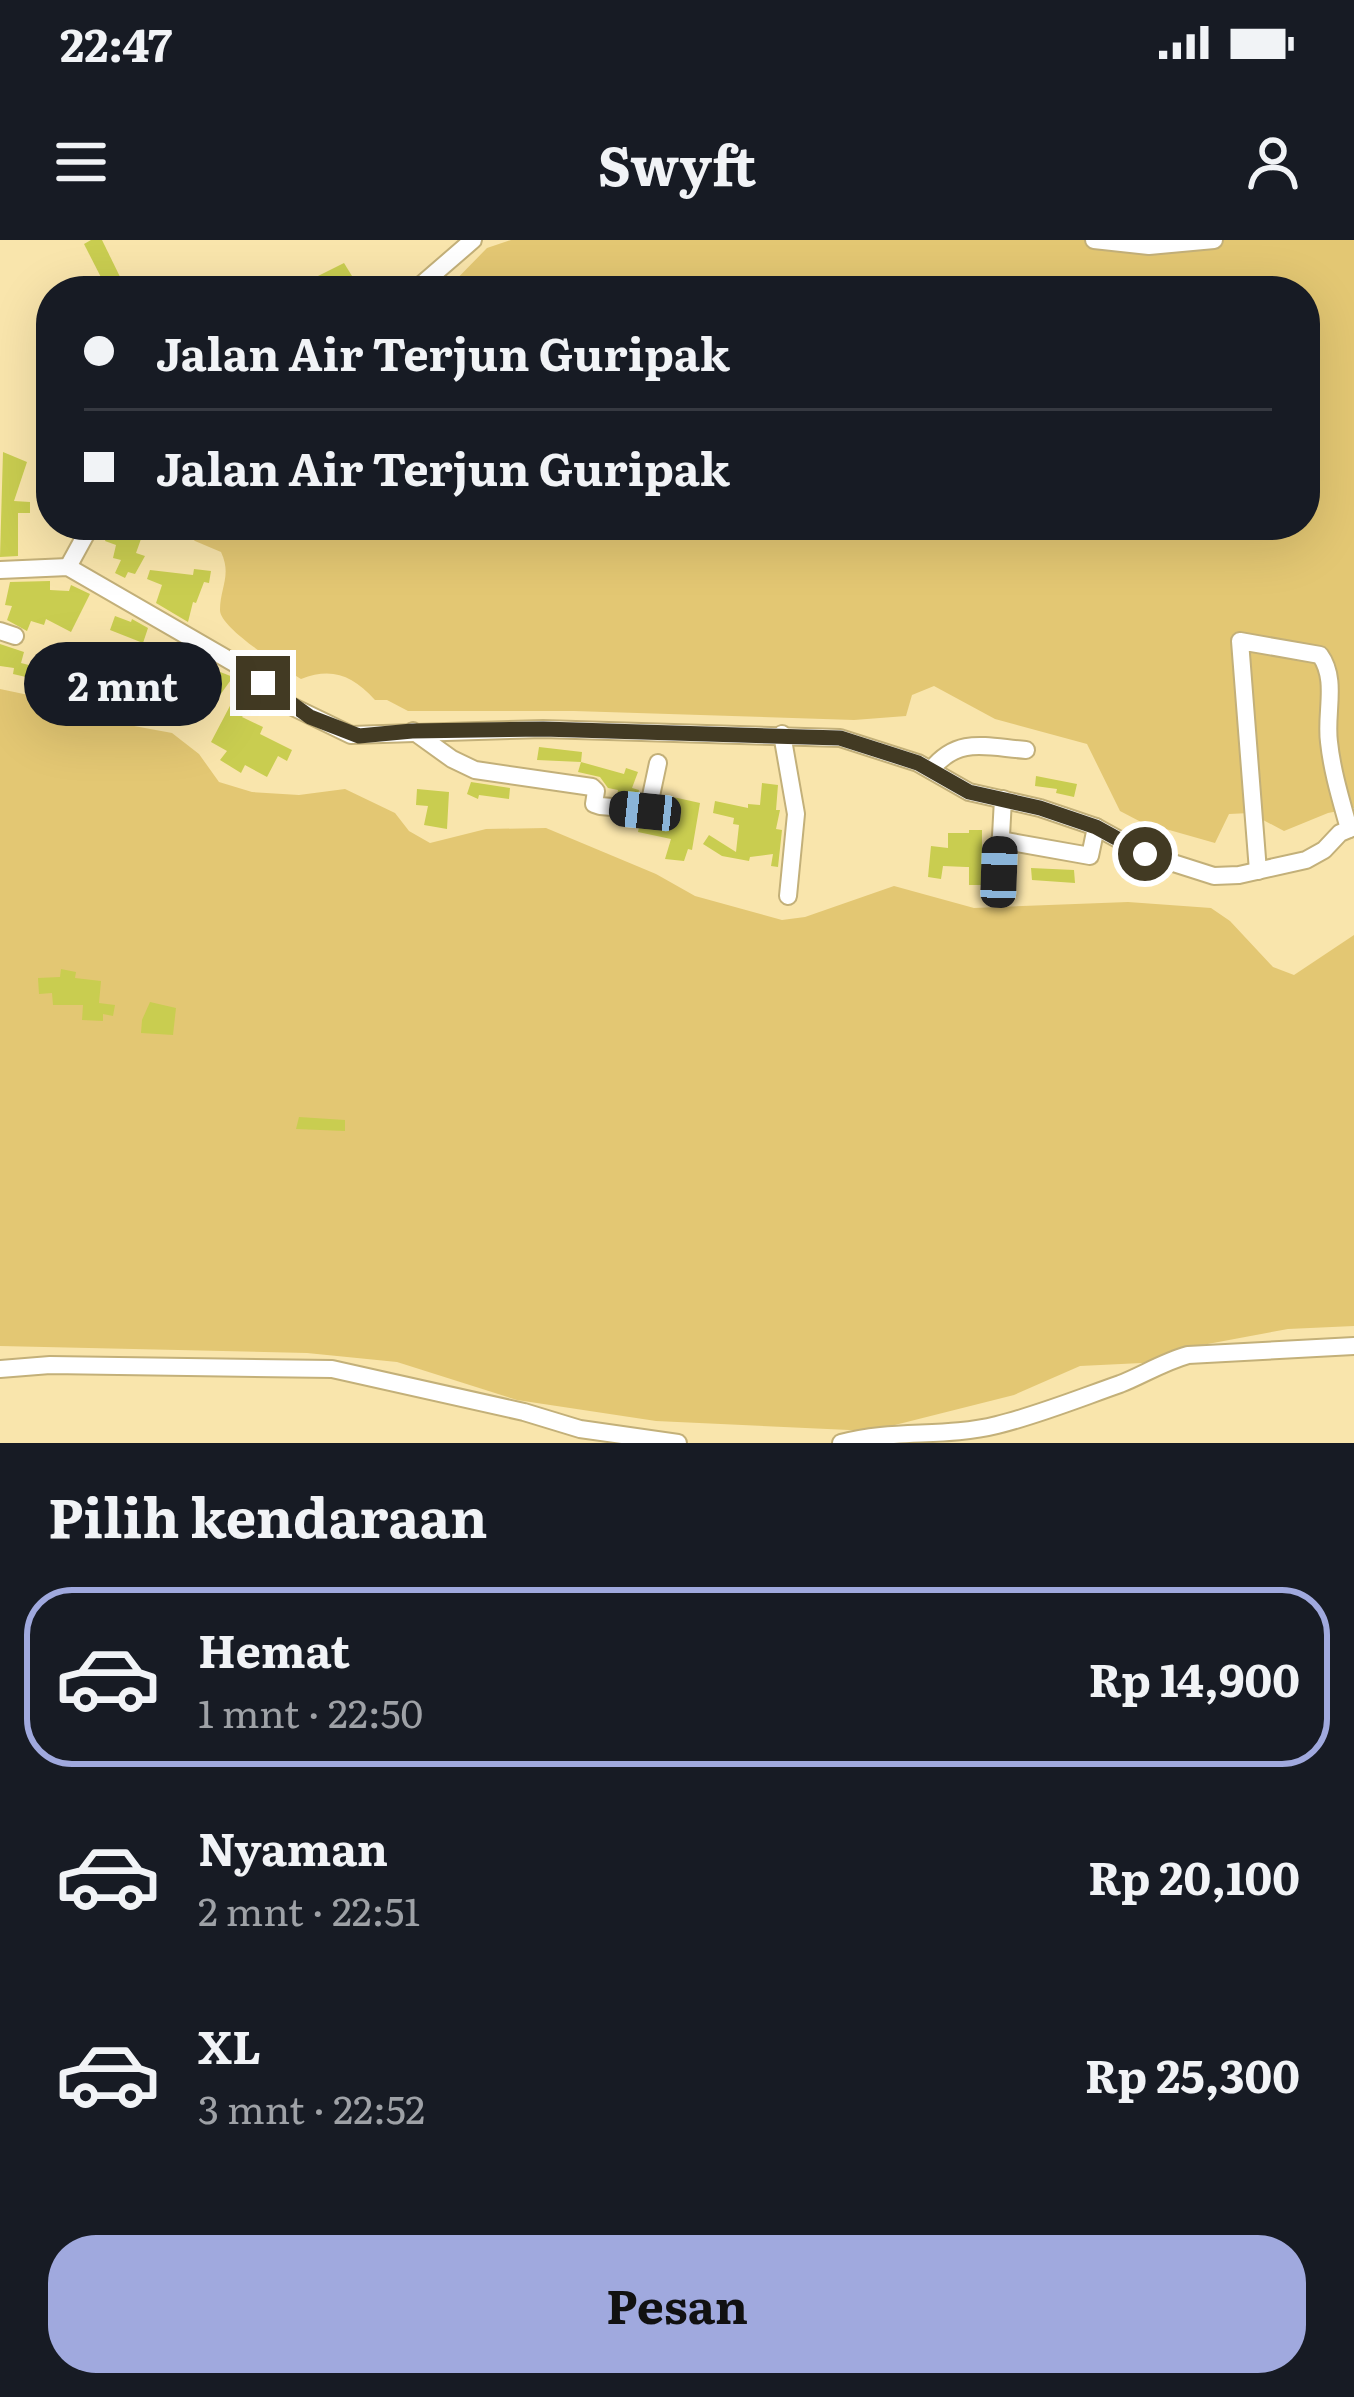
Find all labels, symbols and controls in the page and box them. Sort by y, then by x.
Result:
text: 22:47 [60,9,172,76]
text: Swyft [598,122,756,203]
icon: menu [48,129,114,195]
icon: person [1240,129,1306,195]
text: Jalan Air Terjun Guripak [156,318,730,385]
text: Jalan Air Terjun Guripak [156,433,730,500]
callout: 2 mnt [23,641,221,725]
text: 2 mnt [68,655,178,713]
route end [236,656,290,710]
car [607,789,683,833]
route start [1118,827,1172,881]
car [980,835,1018,909]
text: Pilih kendaraan [48,1474,487,1555]
text: Hemat [198,1615,350,1682]
icon: car [54,1623,162,1731]
text: Rp 14,900 [1088,1644,1300,1711]
text: 1 mnt · 22:50 [198,1682,423,1740]
text: Nyaman [198,1813,388,1880]
icon: car [54,1821,162,1929]
text: Rp 20,100 [1088,1842,1300,1909]
text: 2 mnt · 22:51 [198,1880,420,1938]
text: XL [198,2011,261,2078]
icon: car [54,2019,162,2127]
text: Rp 25,300 [1085,2040,1300,2107]
text: 3 mnt · 22:52 [198,2078,425,2136]
button: Pesan [48,2235,1306,2373]

